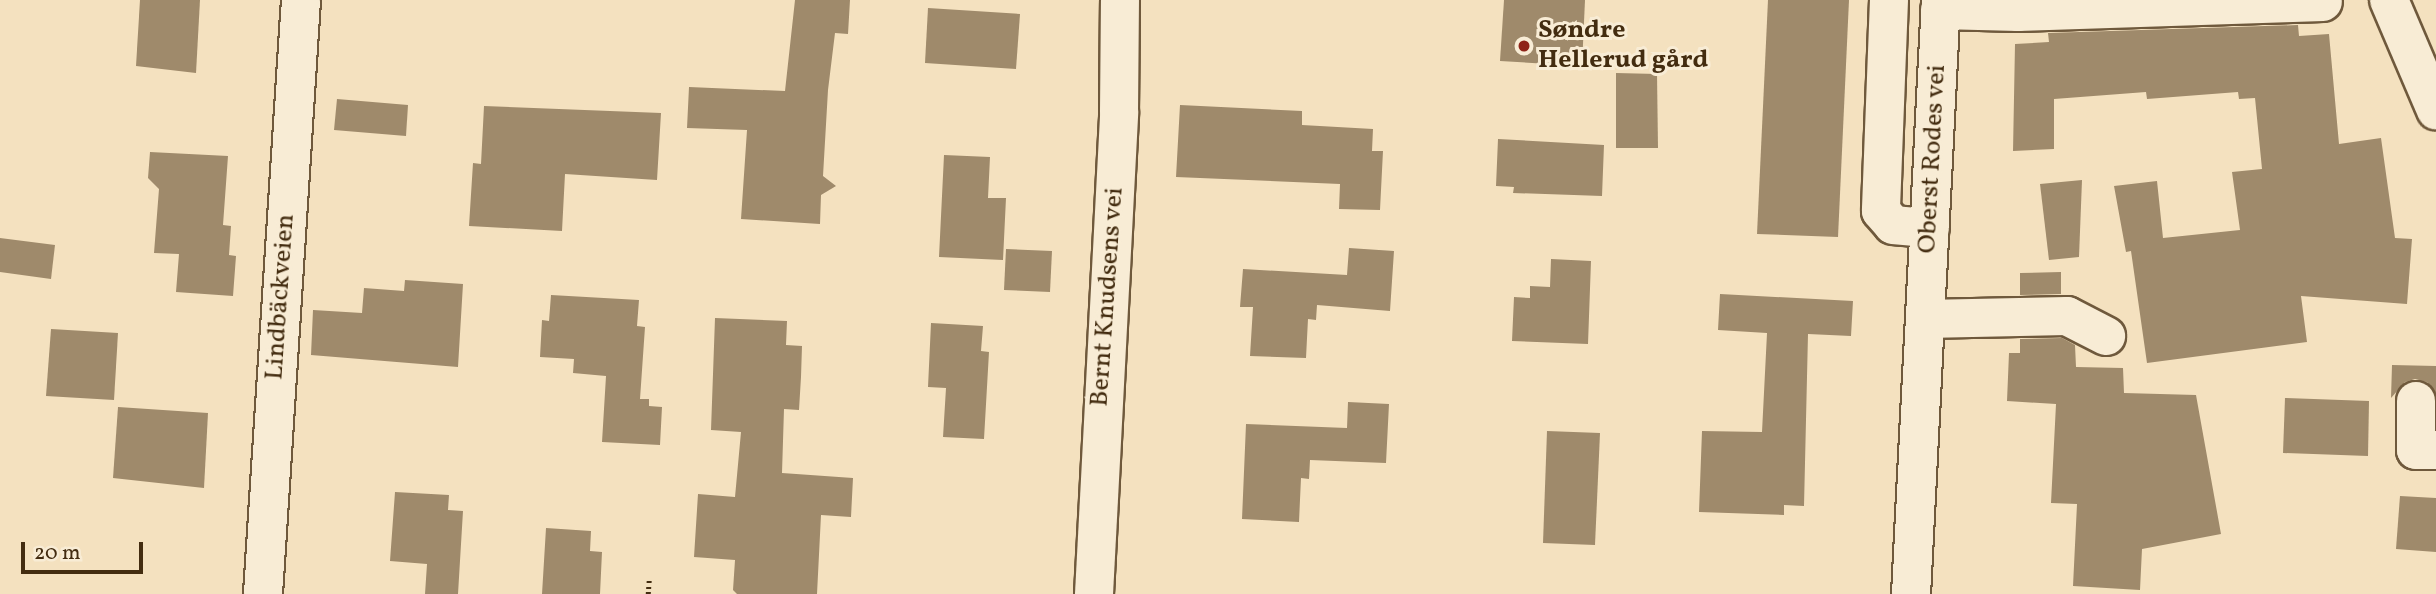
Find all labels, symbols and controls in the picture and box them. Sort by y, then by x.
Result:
place label: Søndre Hellerud gård [1538,15,1708,76]
marker: Søndre Hellerud gård [1516,38,1532,54]
street label: Oberst Rodes vei [1912,63,1954,255]
street label: Bernt Knudsens vei [1085,186,1131,408]
street label: Lindbäckveien [260,213,302,381]
scale bar [24,528,147,572]
text: 20 m [34,539,80,568]

